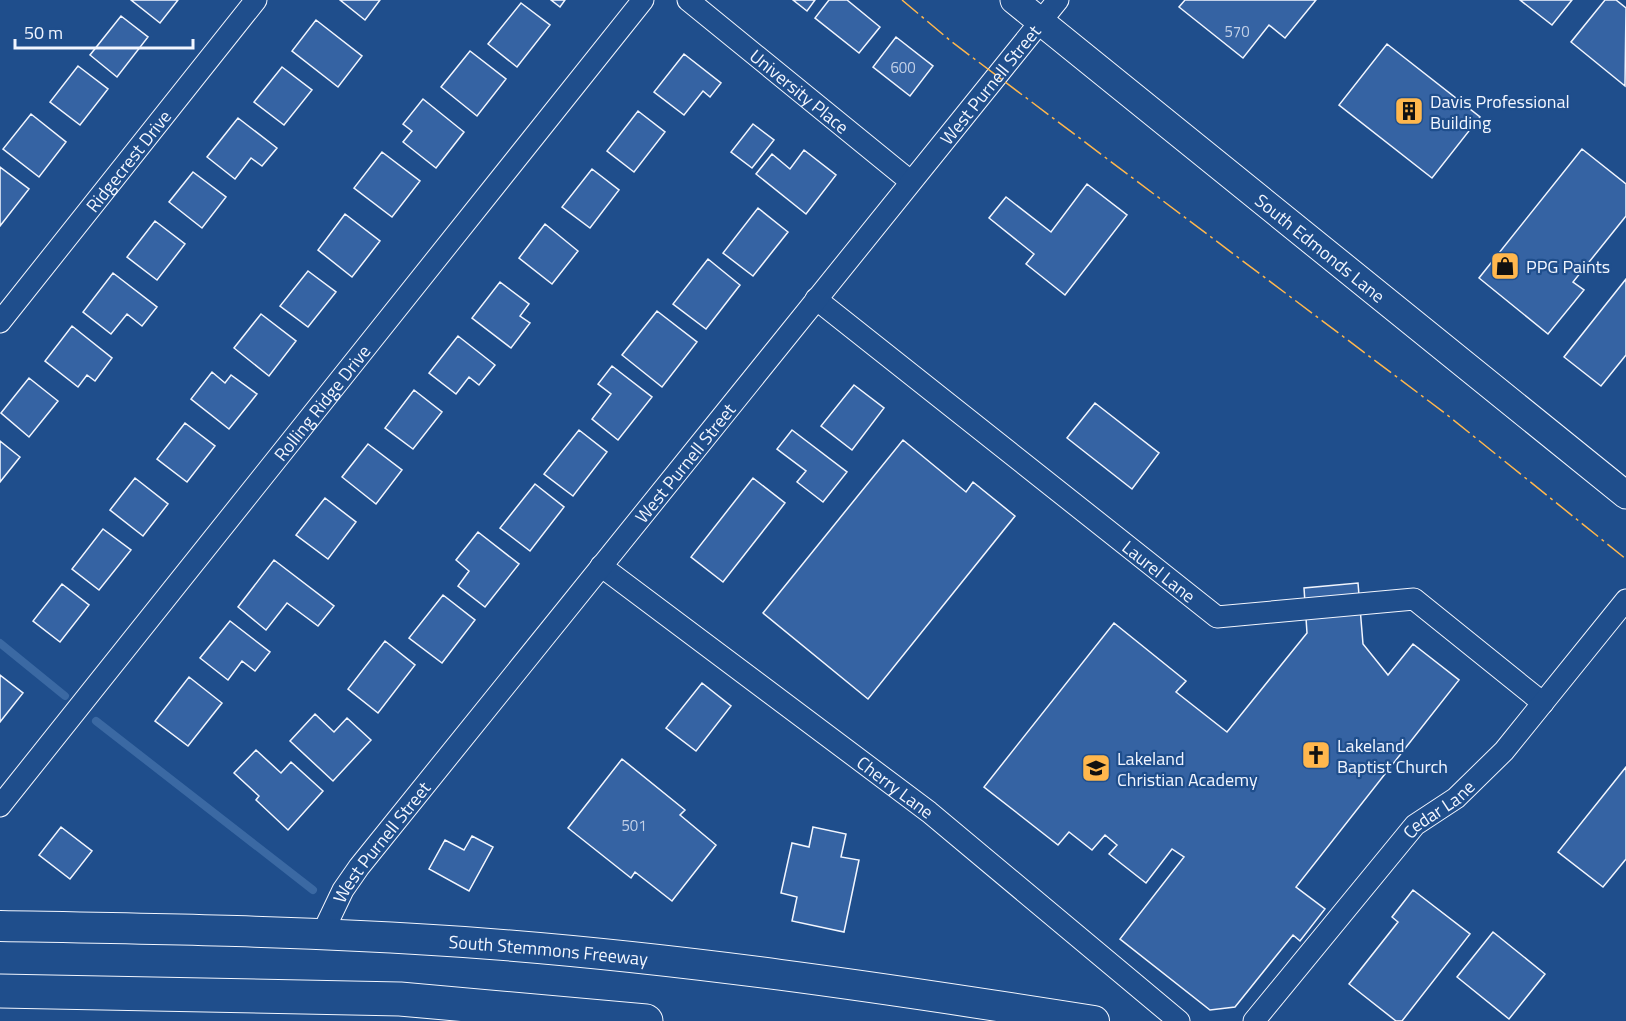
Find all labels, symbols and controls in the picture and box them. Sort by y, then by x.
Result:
scale bar [15,12,194,50]
street label: West Purnell Street [933,18,1047,150]
text: 50 m [24,19,63,46]
house number: 570 [1224,20,1250,43]
street label: University Place [744,42,855,140]
house number: 600 [890,56,916,79]
place label: Davis Professional Building [1430,88,1570,136]
building icon: Davis Professional Building [1393,95,1425,127]
street label: Ridgecrest Drive [79,104,177,218]
street label: South Edmonds Lane [1249,187,1391,309]
shop icon: PPG Paints [1489,250,1521,282]
place label: PPG Paints [1526,253,1610,280]
street label: Rolling Ridge Drive [267,339,377,467]
street label: West Purnell Street [628,396,742,529]
street label: Laurel Lane [1117,534,1202,609]
place label: Lakeland Baptist Church [1337,732,1448,780]
church icon: Lakeland Baptist Church [1300,739,1332,771]
place label: Lakeland Christian Academy [1117,745,1258,793]
street label: Cherry Lane [851,749,940,825]
school or university icon: Lakeland Christian Academy [1080,752,1112,784]
street label: Cedar Lane [1396,774,1481,844]
street label: West Purnell Street [325,775,437,907]
house number: 501 [621,814,647,837]
street label: South Stemmons Freeway [448,927,650,972]

